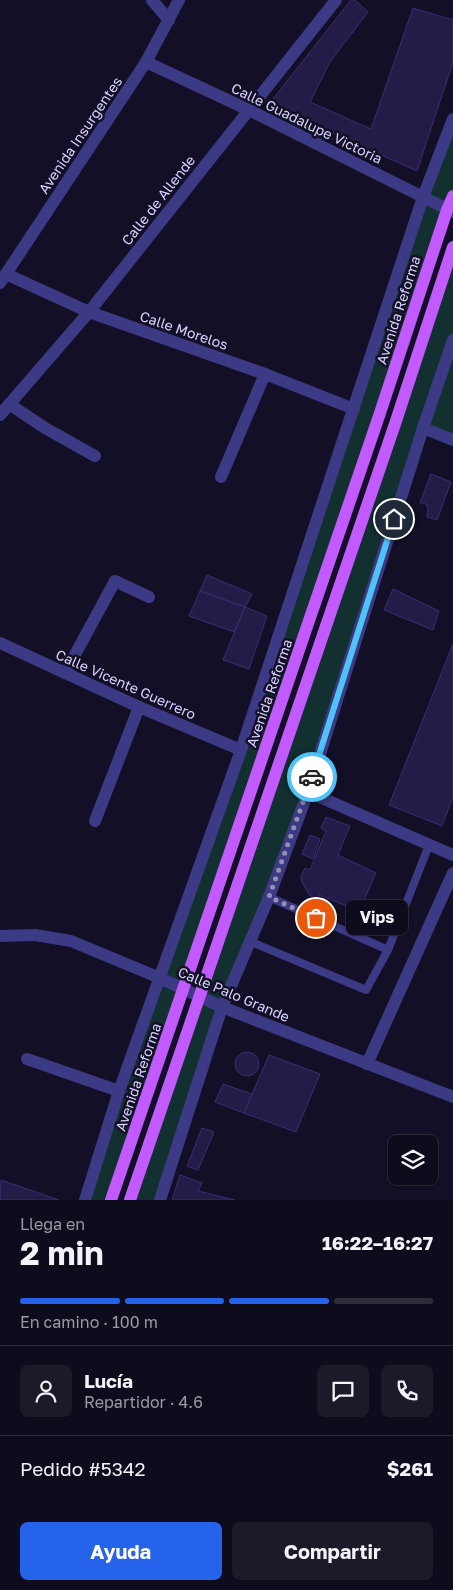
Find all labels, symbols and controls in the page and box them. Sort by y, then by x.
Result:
street label: Avenida Insurgentes [35,73,125,197]
street label: Calle Guadalupe Victoria [229,79,385,167]
street label: Calle de Allende [118,152,198,248]
street label: Avenida Reforma [372,254,424,366]
street label: Calle Morelos [138,307,230,353]
pin [373,498,415,540]
icon: home [380,505,408,533]
street label: Avenida Reforma [243,637,295,749]
street label: Calle Vicente Guerrero [53,645,199,723]
courier [287,752,337,802]
icon: car [298,763,326,791]
pin [295,897,337,939]
callout: Vips [346,900,408,936]
icon: bag [302,904,330,932]
text: Vips [360,907,394,927]
street label: Calle Palo Grande [176,963,292,1025]
street label: Avenida Reforma [112,1021,164,1133]
map controls [388,1135,438,1185]
button: layers [388,1135,438,1185]
text: Llega en [20,1214,85,1234]
text: 16:22–16:27 [322,1231,433,1254]
text: 2 min [20,1234,104,1272]
text: En camino · 100 m [20,1312,158,1332]
button: person [20,1365,72,1417]
button: chat [317,1365,369,1417]
button: phone [381,1365,433,1417]
text: Lucía [84,1369,133,1392]
text: Repartidor · 4.6 [84,1392,203,1412]
text: Pedido #5342 [20,1457,146,1480]
text: $261 [387,1457,433,1480]
button: Ayuda [20,1522,222,1580]
button: Compartir [232,1522,433,1580]

